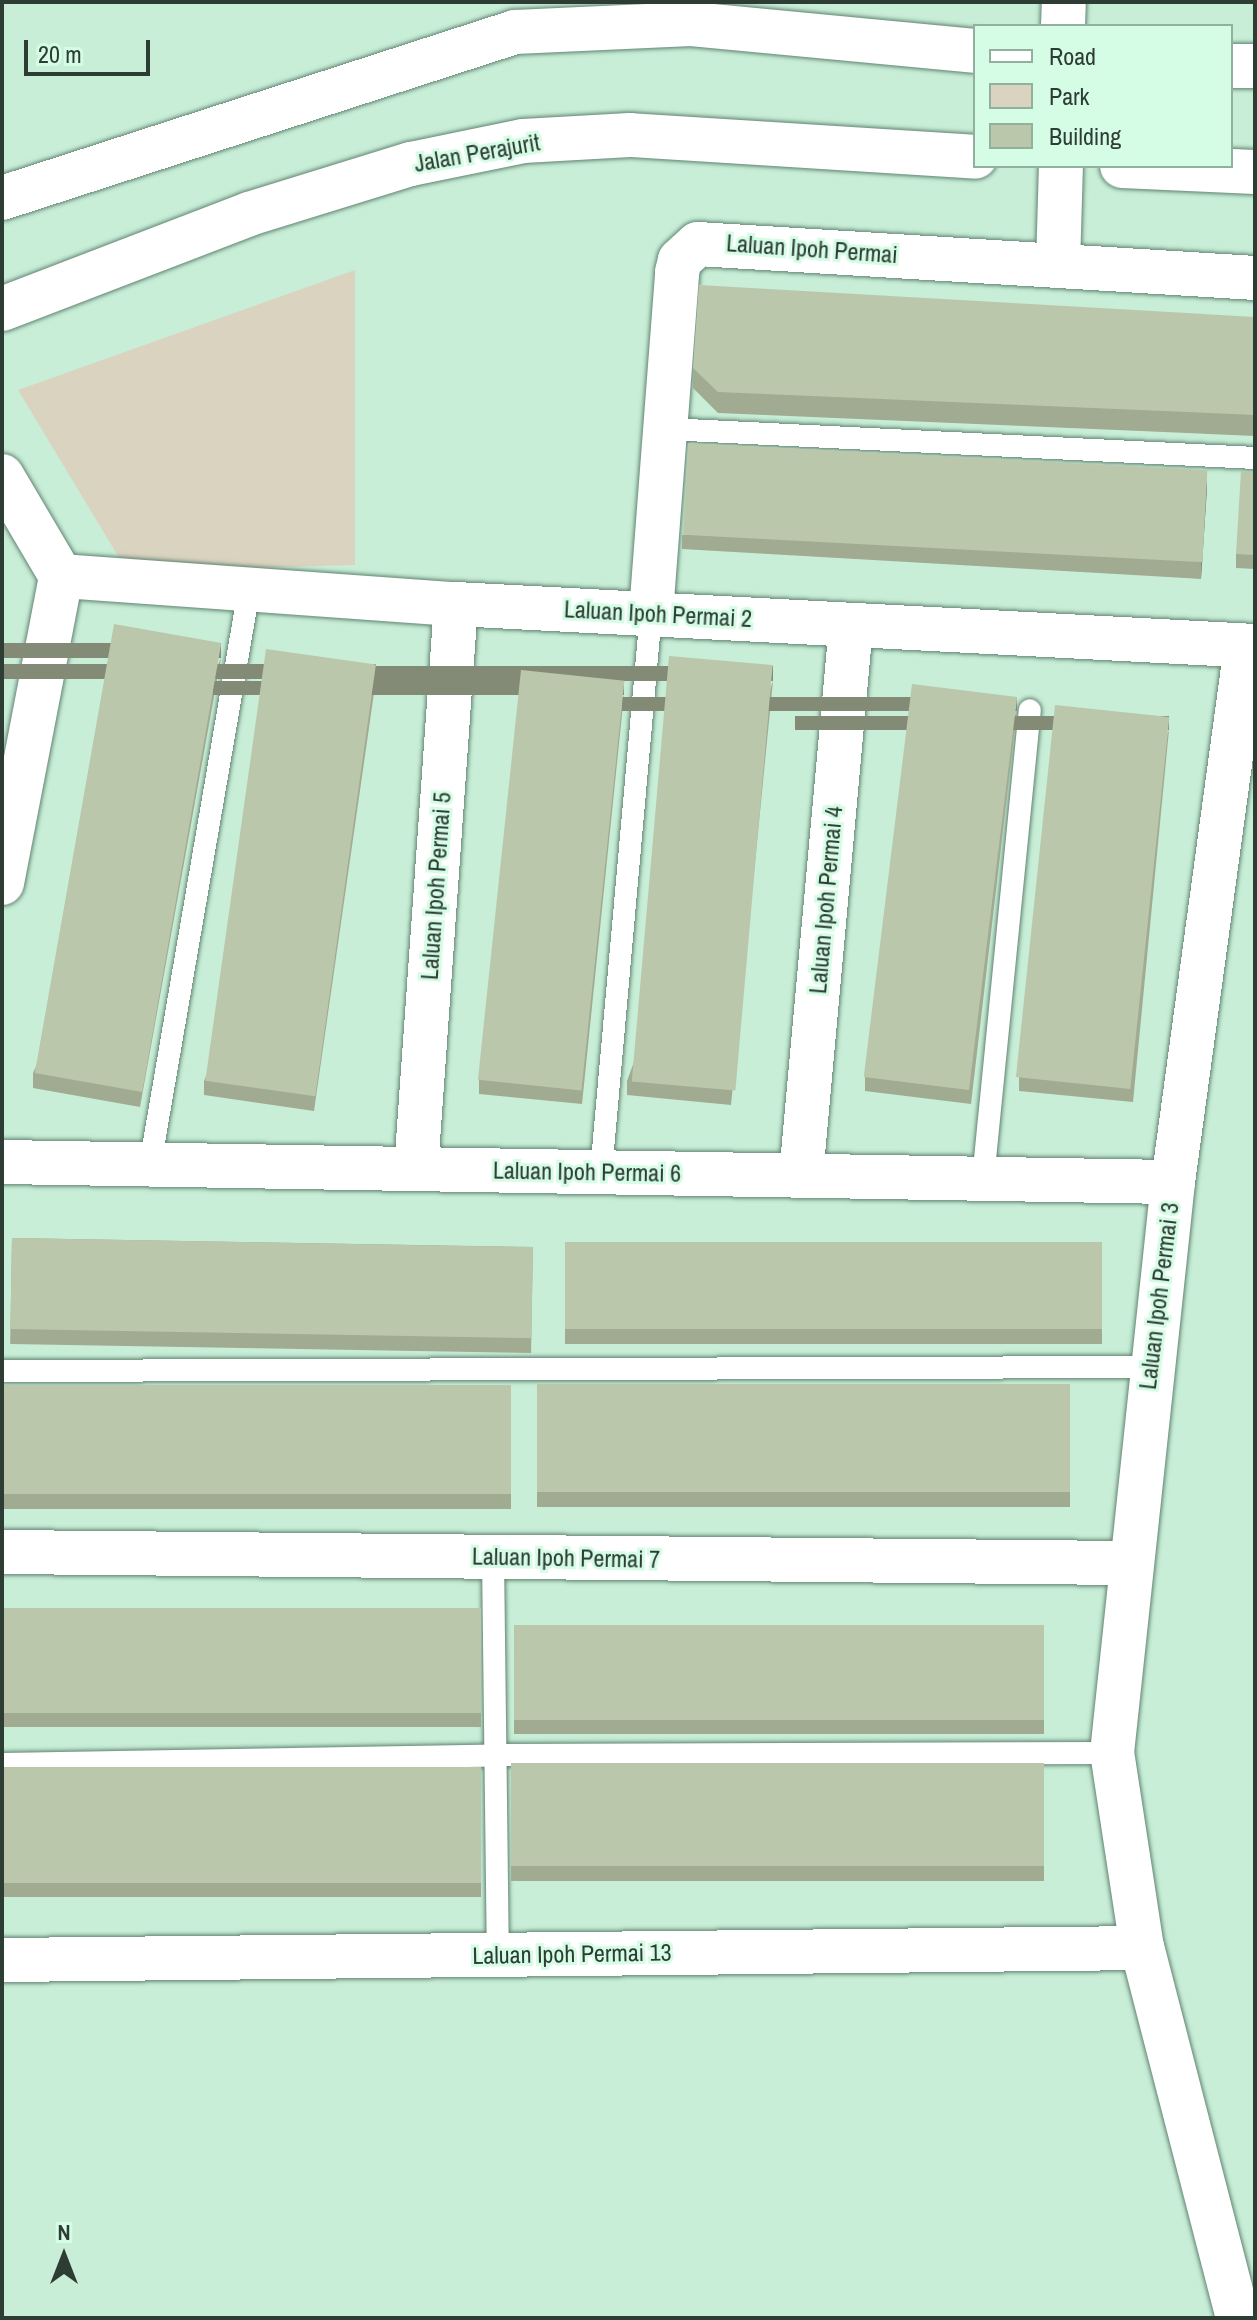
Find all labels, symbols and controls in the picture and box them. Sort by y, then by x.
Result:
scale bar [28,24,154,74]
legend [973,24,1233,168]
text: 20 m [38,38,82,70]
text: Road [1049,40,1096,72]
text: Park [1049,80,1089,112]
text: Building [1049,120,1121,152]
street label: Jalan Perajurit [412,128,542,178]
street label: Laluan Ipoh Permai [725,229,899,269]
street label: Laluan Ipoh Permai 2 [563,595,753,633]
street label: Laluan Ipoh Permai 5 [415,791,457,981]
street label: Laluan Ipoh Permai 4 [803,805,849,995]
street label: Laluan Ipoh Permai 6 [493,1156,681,1188]
street label: Laluan Ipoh Permai 3 [1133,1201,1185,1391]
street label: Laluan Ipoh Permai 7 [472,1542,660,1574]
street label: Laluan Ipoh Permai 13 [472,1938,672,1970]
north arrow [24,2216,104,2296]
text: N [57,2217,71,2247]

